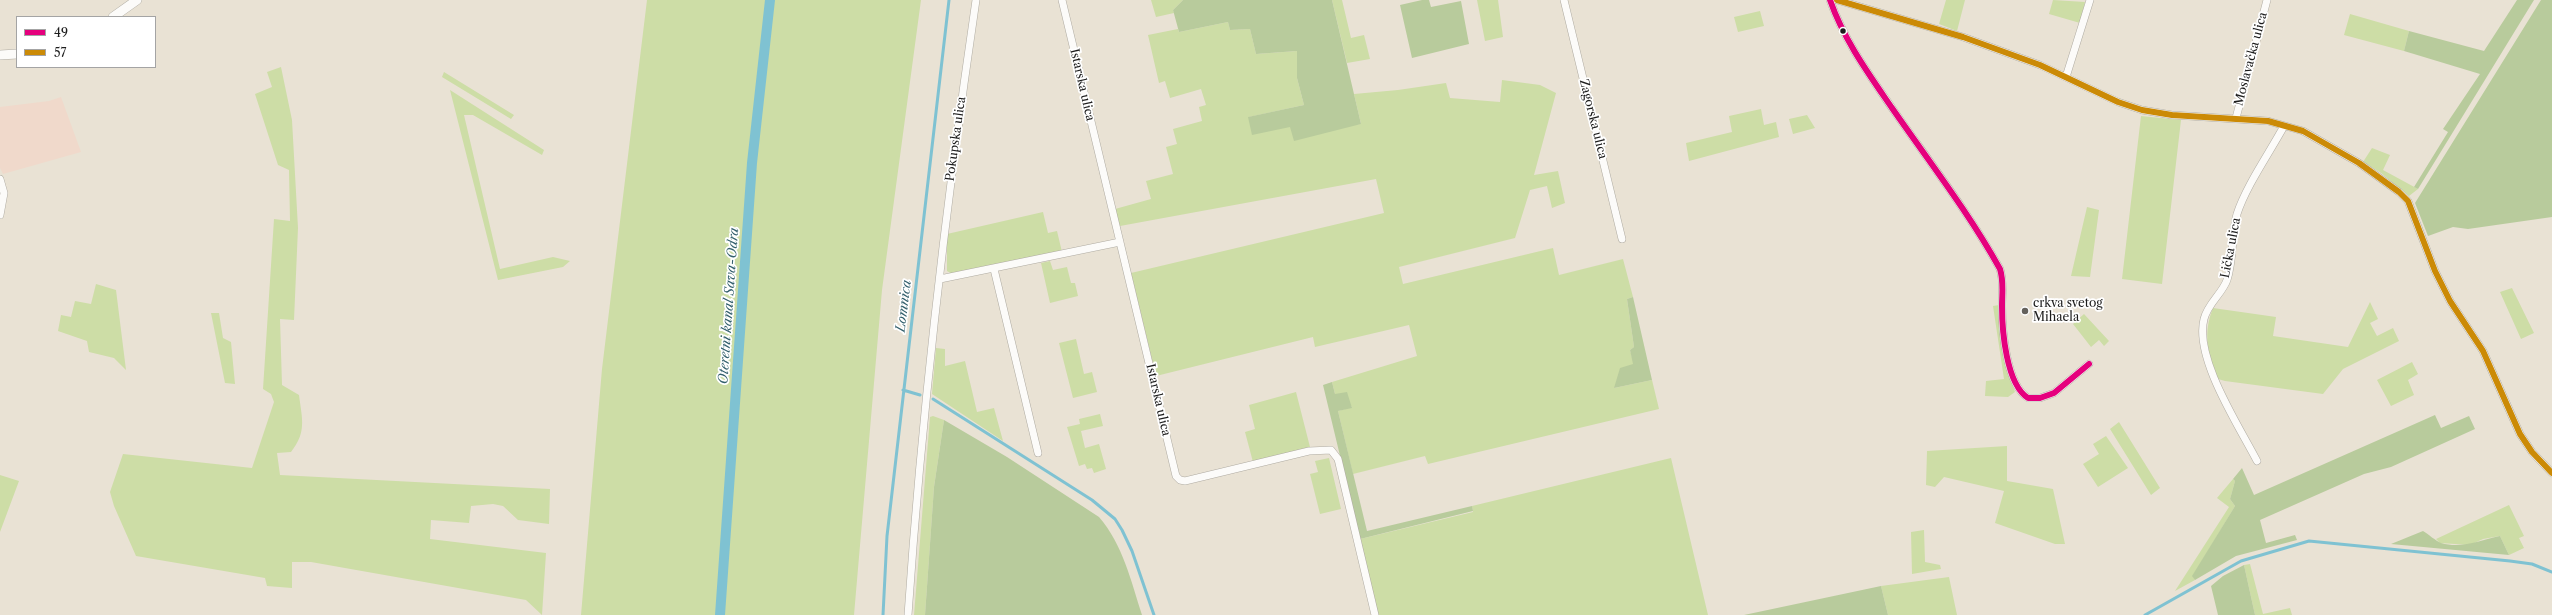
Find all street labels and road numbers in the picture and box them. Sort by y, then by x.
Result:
street label: Moslavačka ulica [2232,11,2270,107]
street label: Istarska ulica [1067,47,1097,123]
street label: Zagorska ulica [1576,78,1610,160]
street label: Pokupska ulica [943,96,969,182]
street label: Lička ulica [2218,216,2244,280]
street label: Istarska ulica [1143,362,1173,438]

